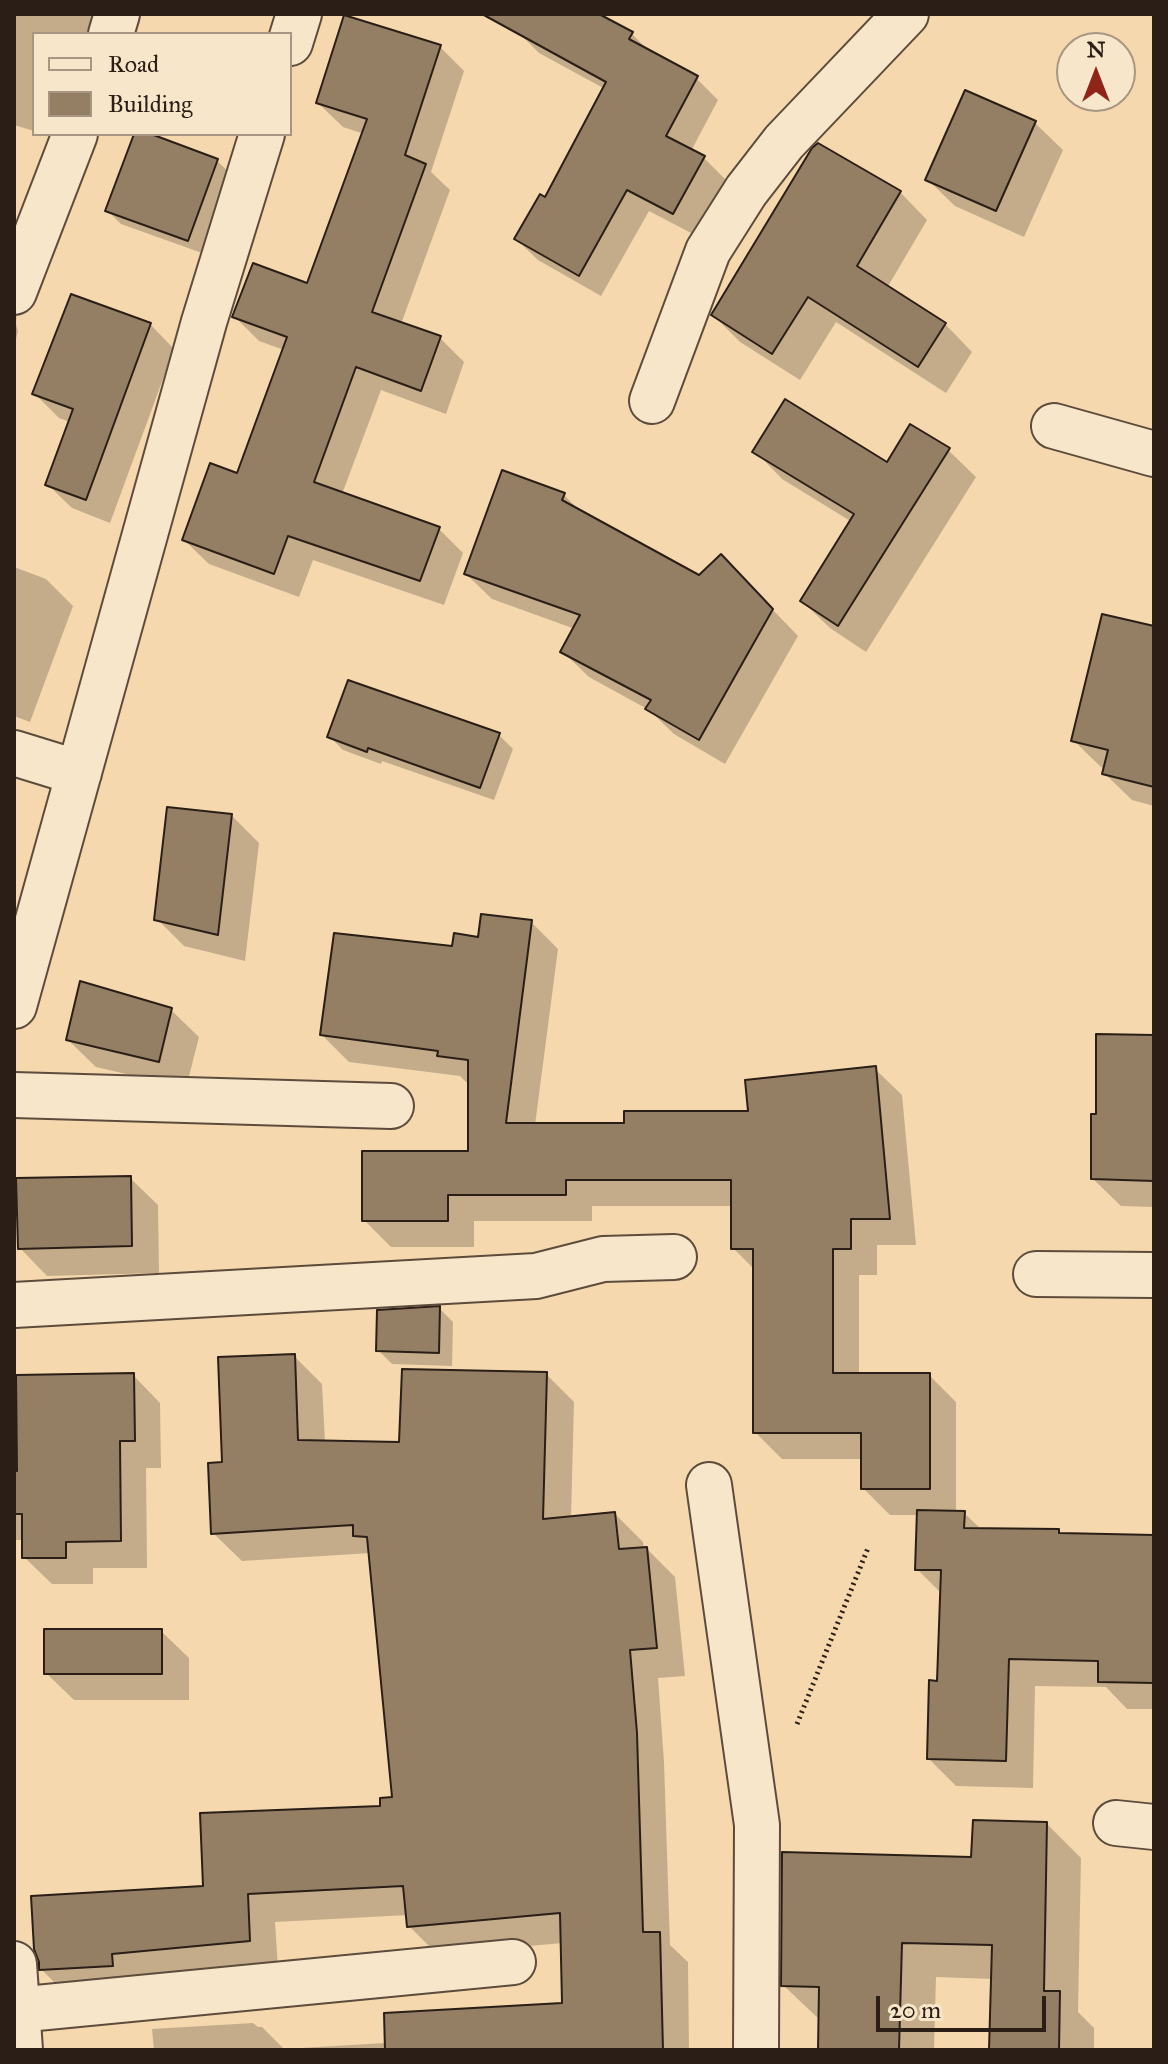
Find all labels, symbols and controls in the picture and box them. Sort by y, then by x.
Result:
legend [32,32,292,136]
north arrow [1056,32,1136,112]
text: N [1087,36,1105,63]
text: Road [108,49,159,79]
text: Building [108,89,193,119]
scale bar [880,1980,1050,2030]
text: 20 m [890,1995,941,2025]

